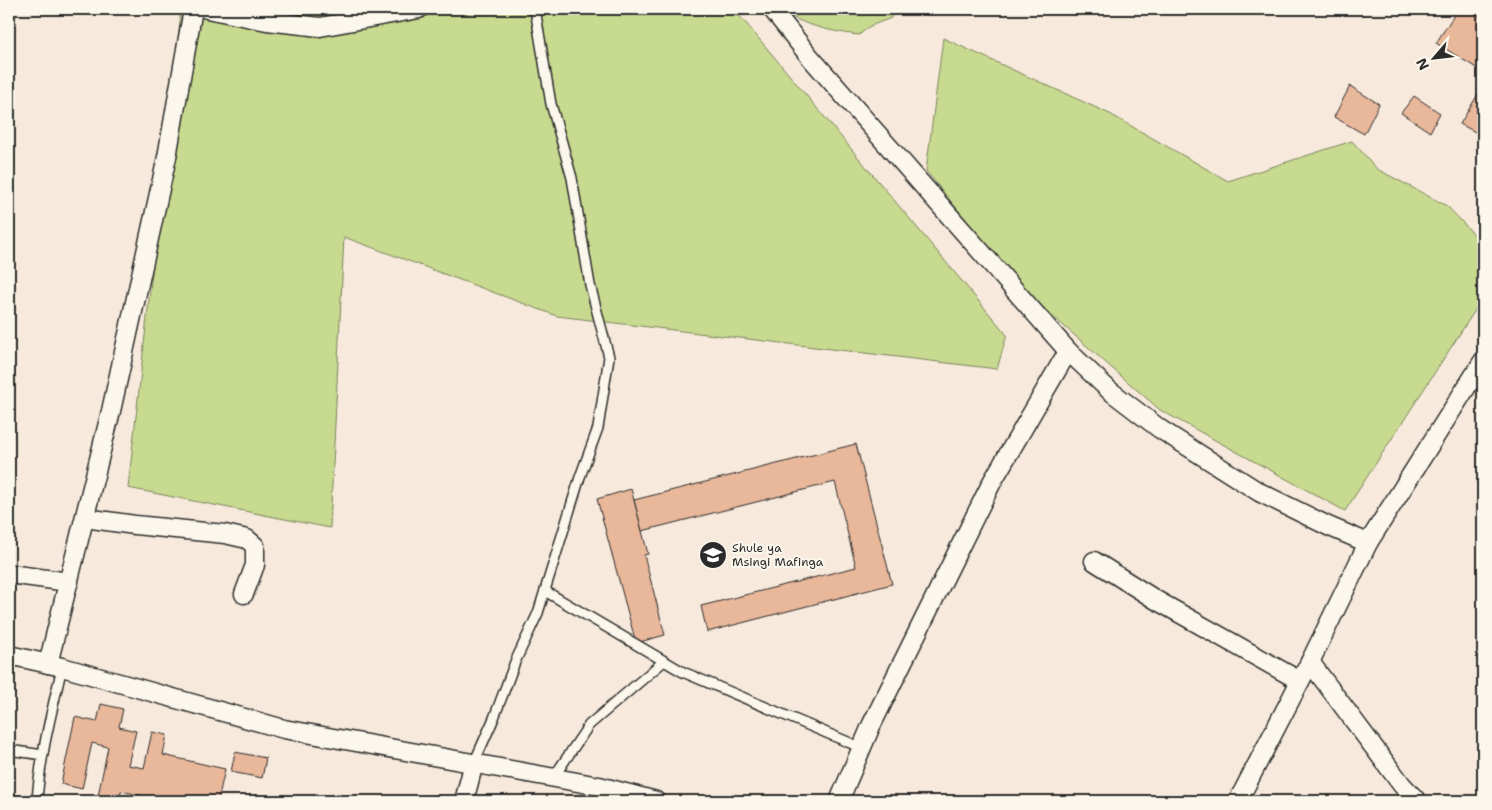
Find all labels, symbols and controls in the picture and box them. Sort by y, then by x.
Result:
north arrow [1410,32,1460,82]
text: N [1412,55,1433,73]
school or university icon: Shule ya Msingi Mafinga [698,540,728,570]
place label: Shule ya Msingi Mafinga [732,540,824,570]

